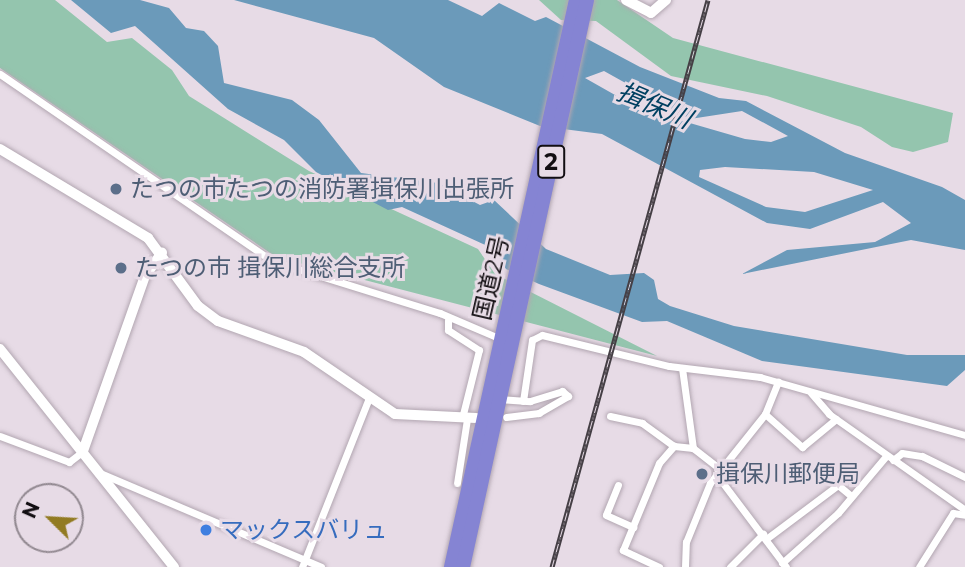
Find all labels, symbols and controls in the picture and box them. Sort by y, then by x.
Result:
water label: 揖保川 [612,76,696,136]
road number: 2 [537,142,565,182]
place label: たつの市たつの消防署揖保川出張所 [130,175,514,203]
marker: たつの市たつの消防署揖保川出張所 [108,181,124,197]
street label: 国道2号 [467,233,515,323]
place label: たつの市 揖保川総合支所 [135,254,405,282]
marker: たつの市 揖保川総合支所 [113,260,129,276]
place label: 揖保川郵便局 [716,460,860,488]
marker: 揖保川郵便局 [694,466,710,482]
north arrow [14,483,84,553]
text: N [18,498,45,522]
place label: マックスバリュ [220,516,388,544]
marker: マックスバリュ [198,522,214,538]

